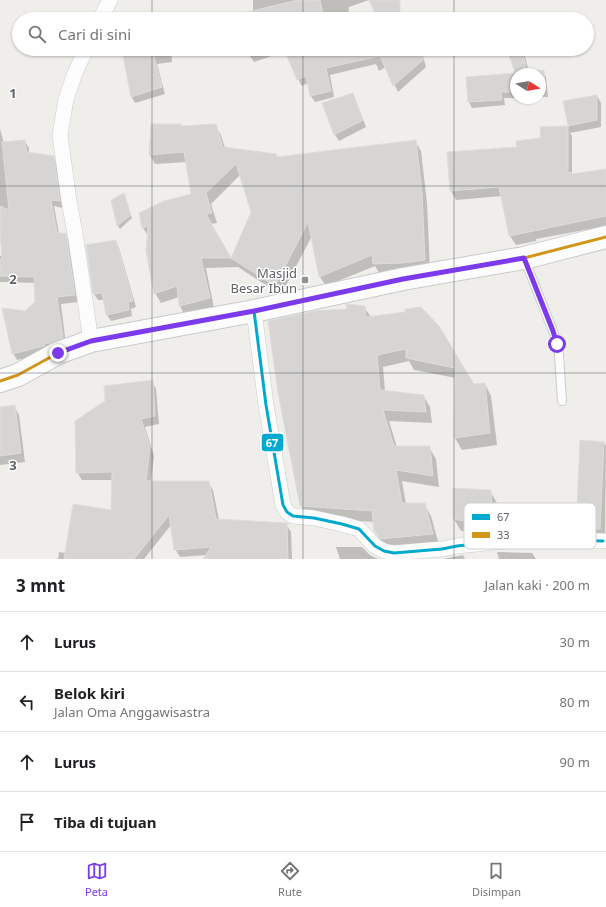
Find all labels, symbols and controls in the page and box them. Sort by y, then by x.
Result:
search box [12,12,594,56]
icon: search [26,23,48,45]
text: Cari di sini [58,24,131,44]
north arrow [510,68,546,104]
text: 1 [9,84,17,102]
place label: Masjid Besar Ibun [230,264,297,297]
text: 2 [9,270,17,288]
marker: Masjid Besar Ibun [300,275,310,285]
route start [548,335,566,353]
route end [49,344,67,362]
line badge: 67 [261,433,284,452]
text: 67 [266,435,278,450]
text: 3 [9,456,17,474]
legend [464,503,596,549]
text: 67 [497,509,510,524]
text: 33 [497,527,510,542]
text: 3 mnt [16,574,65,597]
text: Jalan kaki · 200 m [484,576,590,594]
icon: ahead [16,631,38,653]
text: Lurus [54,632,96,652]
text: 30 m [560,633,590,651]
text: Belok kiri [54,683,125,703]
icon: left [16,691,38,713]
text: 80 m [560,693,590,711]
text: Jalan Oma Anggawisastra [54,703,210,721]
icon: ahead [16,751,38,773]
text: Lurus [54,752,96,772]
text: 90 m [560,753,590,771]
icon: arrive [16,811,38,833]
text: Tiba di tujuan [54,812,157,832]
tab: Peta [85,860,108,899]
tab: Rute [278,860,302,899]
tab: Disimpan [472,860,521,899]

